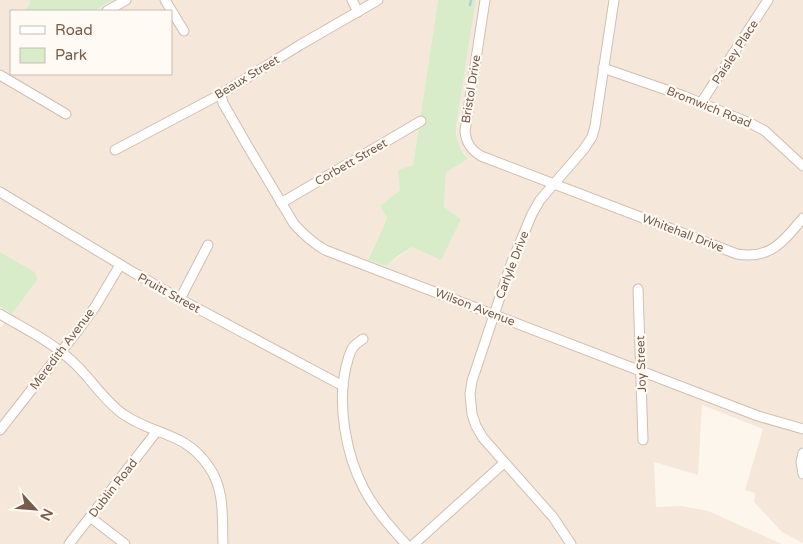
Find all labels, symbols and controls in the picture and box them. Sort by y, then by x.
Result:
legend [10,10,172,75]
street label: Paisley Place [709,17,761,87]
text: Road [55,21,93,39]
text: Park [55,46,87,64]
street label: Beaux Street [212,52,282,102]
street label: Bristol Drive [459,54,483,124]
street label: Bromwich Road [665,84,753,130]
street label: Corbett Street [312,135,390,188]
street label: Whitehall Drive [640,211,726,255]
street label: Carlyle Drive [493,229,531,301]
street label: Pruitt Street [135,270,203,316]
street label: Wilson Avenue [433,285,517,329]
street label: Meredith Avenue [27,306,97,392]
street label: Joy Street [633,335,649,393]
street label: Dublin Road [86,456,140,520]
north arrow [10,484,60,534]
text: N [36,506,56,523]

